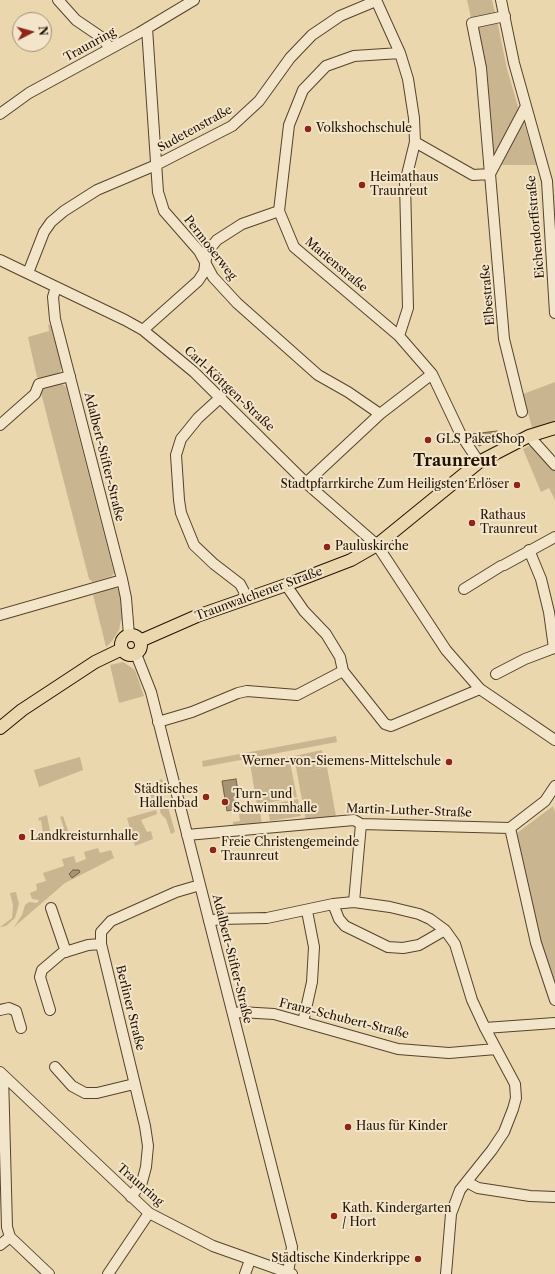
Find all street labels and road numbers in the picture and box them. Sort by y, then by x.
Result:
street label: Traunring [62,25,118,65]
street label: Sudetenstraße [155,103,235,155]
street label: Eichendorffstraße [524,175,548,279]
street label: Permoserweg [180,213,240,283]
street label: Marienstraße [302,235,370,295]
street label: Elbestraße [478,264,498,326]
street label: Carl-Köttgen-Straße [181,343,277,435]
street label: Adalbert-Stifter-Straße [81,391,127,523]
street label: Traunwalchener Straße [193,564,325,624]
street label: Martin-Luther-Straße [346,802,472,820]
street label: Adalbert-Stifter-Straße [209,893,255,1025]
street label: Berliner Straße [112,964,148,1052]
street label: Franz-Schubert-Straße [278,996,410,1042]
street label: Traunring [114,1161,166,1209]

